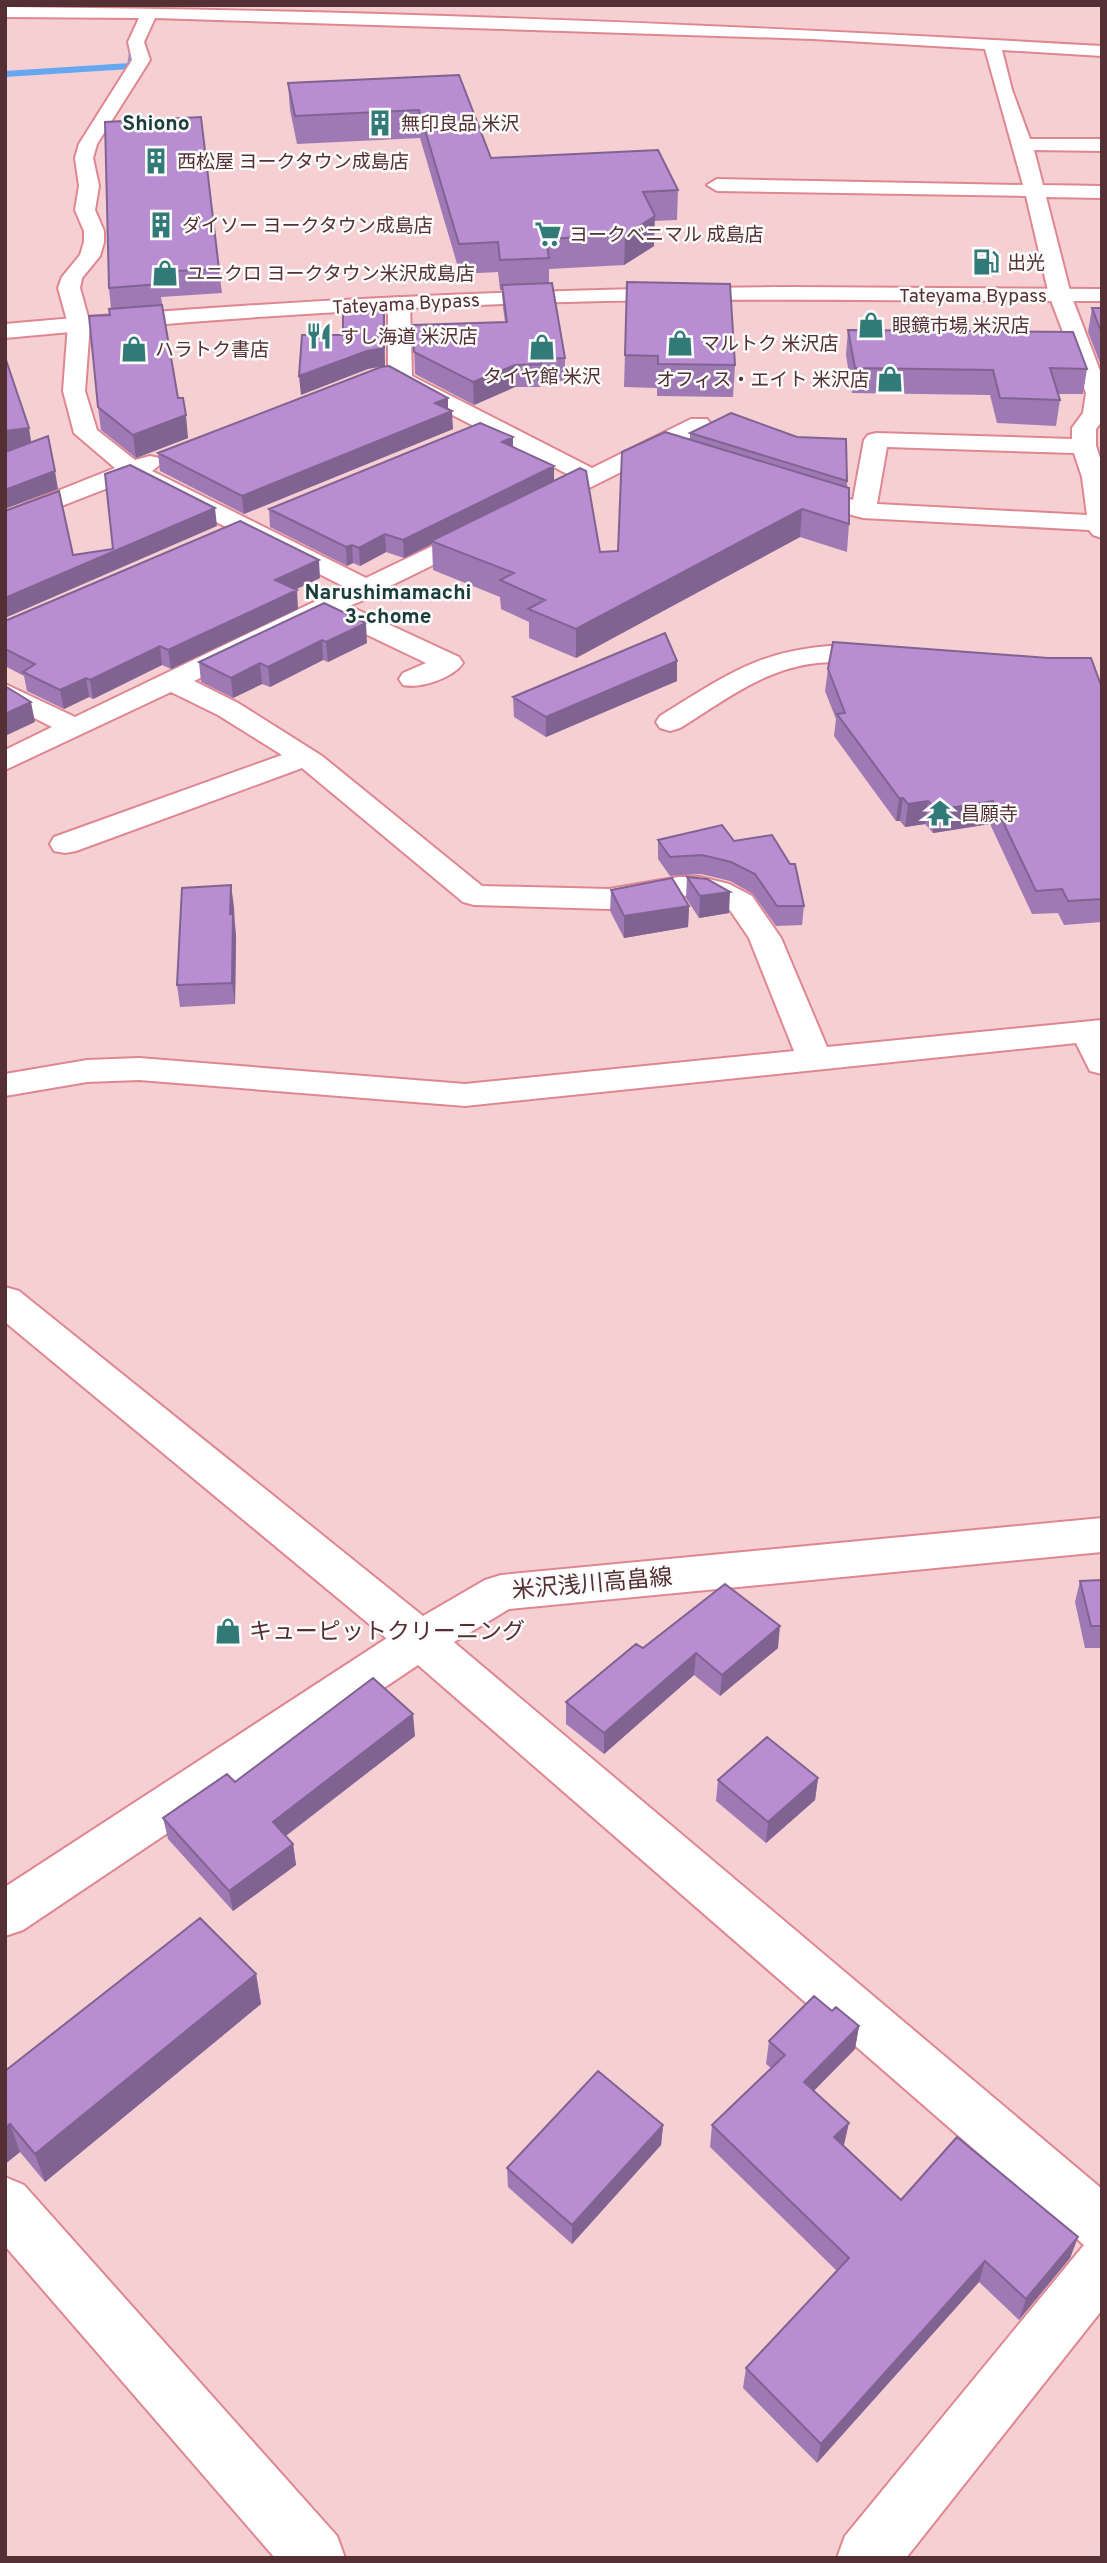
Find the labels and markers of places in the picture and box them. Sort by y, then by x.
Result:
building icon: 無印良品 米沢 [365,108,395,138]
place label: 無印良品 米沢 [401,113,519,137]
building icon: 西松屋 ヨークタウン成島店 [141,146,171,176]
place label: 西松屋 ヨークタウン成島店 [177,151,409,175]
building icon: ダイソー ヨークタウン成島店 [146,210,176,240]
place label: ダイソー ヨークタウン成島店 [182,215,433,239]
supermarket icon: ヨークベニマル 成島店 [533,219,563,249]
place label: ヨークベニマル 成島店 [569,224,763,248]
fuel station icon: 出光 [971,247,1001,277]
place label: 出光 [1007,252,1045,276]
shop icon: ユニクロ ヨークタウン米沢成島店 [150,258,180,288]
place label: ユニクロ ヨークタウン米沢成島店 [186,263,475,287]
shop icon: 眼鏡市場 米沢店 [856,310,886,340]
place label: 眼鏡市場 米沢店 [892,315,1029,339]
restaurant icon: すし海道 米沢店 [304,321,334,351]
place label: すし海道 米沢店 [340,326,477,350]
shop icon: マルトク 米沢店 [665,328,695,358]
shop icon: タイヤ館 米沢 [527,332,557,362]
place label: マルトク 米沢店 [701,333,838,357]
shop icon: ハラトク書店 [119,334,149,364]
place label: ハラトク書店 [155,339,269,363]
shop icon: オフィス・エイト 米沢店 [875,364,905,394]
place label: タイヤ館 米沢 [483,366,601,390]
place label: オフィス・エイト 米沢店 [656,369,869,393]
temple icon: 昌願寺 [925,798,955,828]
place label: 昌願寺 [961,803,1018,827]
shop icon: キューピットクリーニング [213,1616,243,1646]
place label: キューピットクリーニング [249,1619,525,1648]

